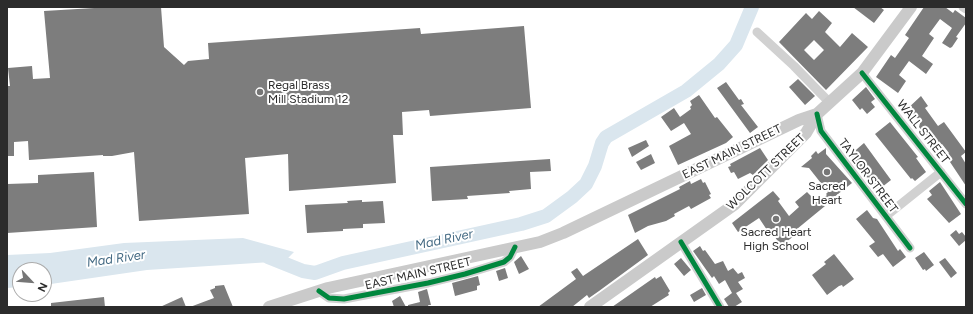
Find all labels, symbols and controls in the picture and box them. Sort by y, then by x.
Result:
place label: Regal Brass Mill Stadium 12 [268,78,349,106]
marker: Regal Brass Mill Stadium 12 [255,87,265,97]
street label: WALL STREET [894,97,952,167]
street label: EAST MAIN STREET [680,122,784,182]
street label: WOLCOTT STREET [724,131,808,213]
street label: TAYLOR STREET [835,136,901,216]
marker: Sacred Heart [822,167,832,177]
place label: Sacred Heart [808,179,846,207]
marker: Sacred Heart High School [771,214,781,224]
place label: Sacred Heart High School [741,225,811,253]
water label: Mad River [414,226,474,254]
water label: Mad River [86,247,146,271]
street label: EAST MAIN STREET [364,255,472,293]
north arrow [12,262,52,302]
text: N [35,280,50,294]

